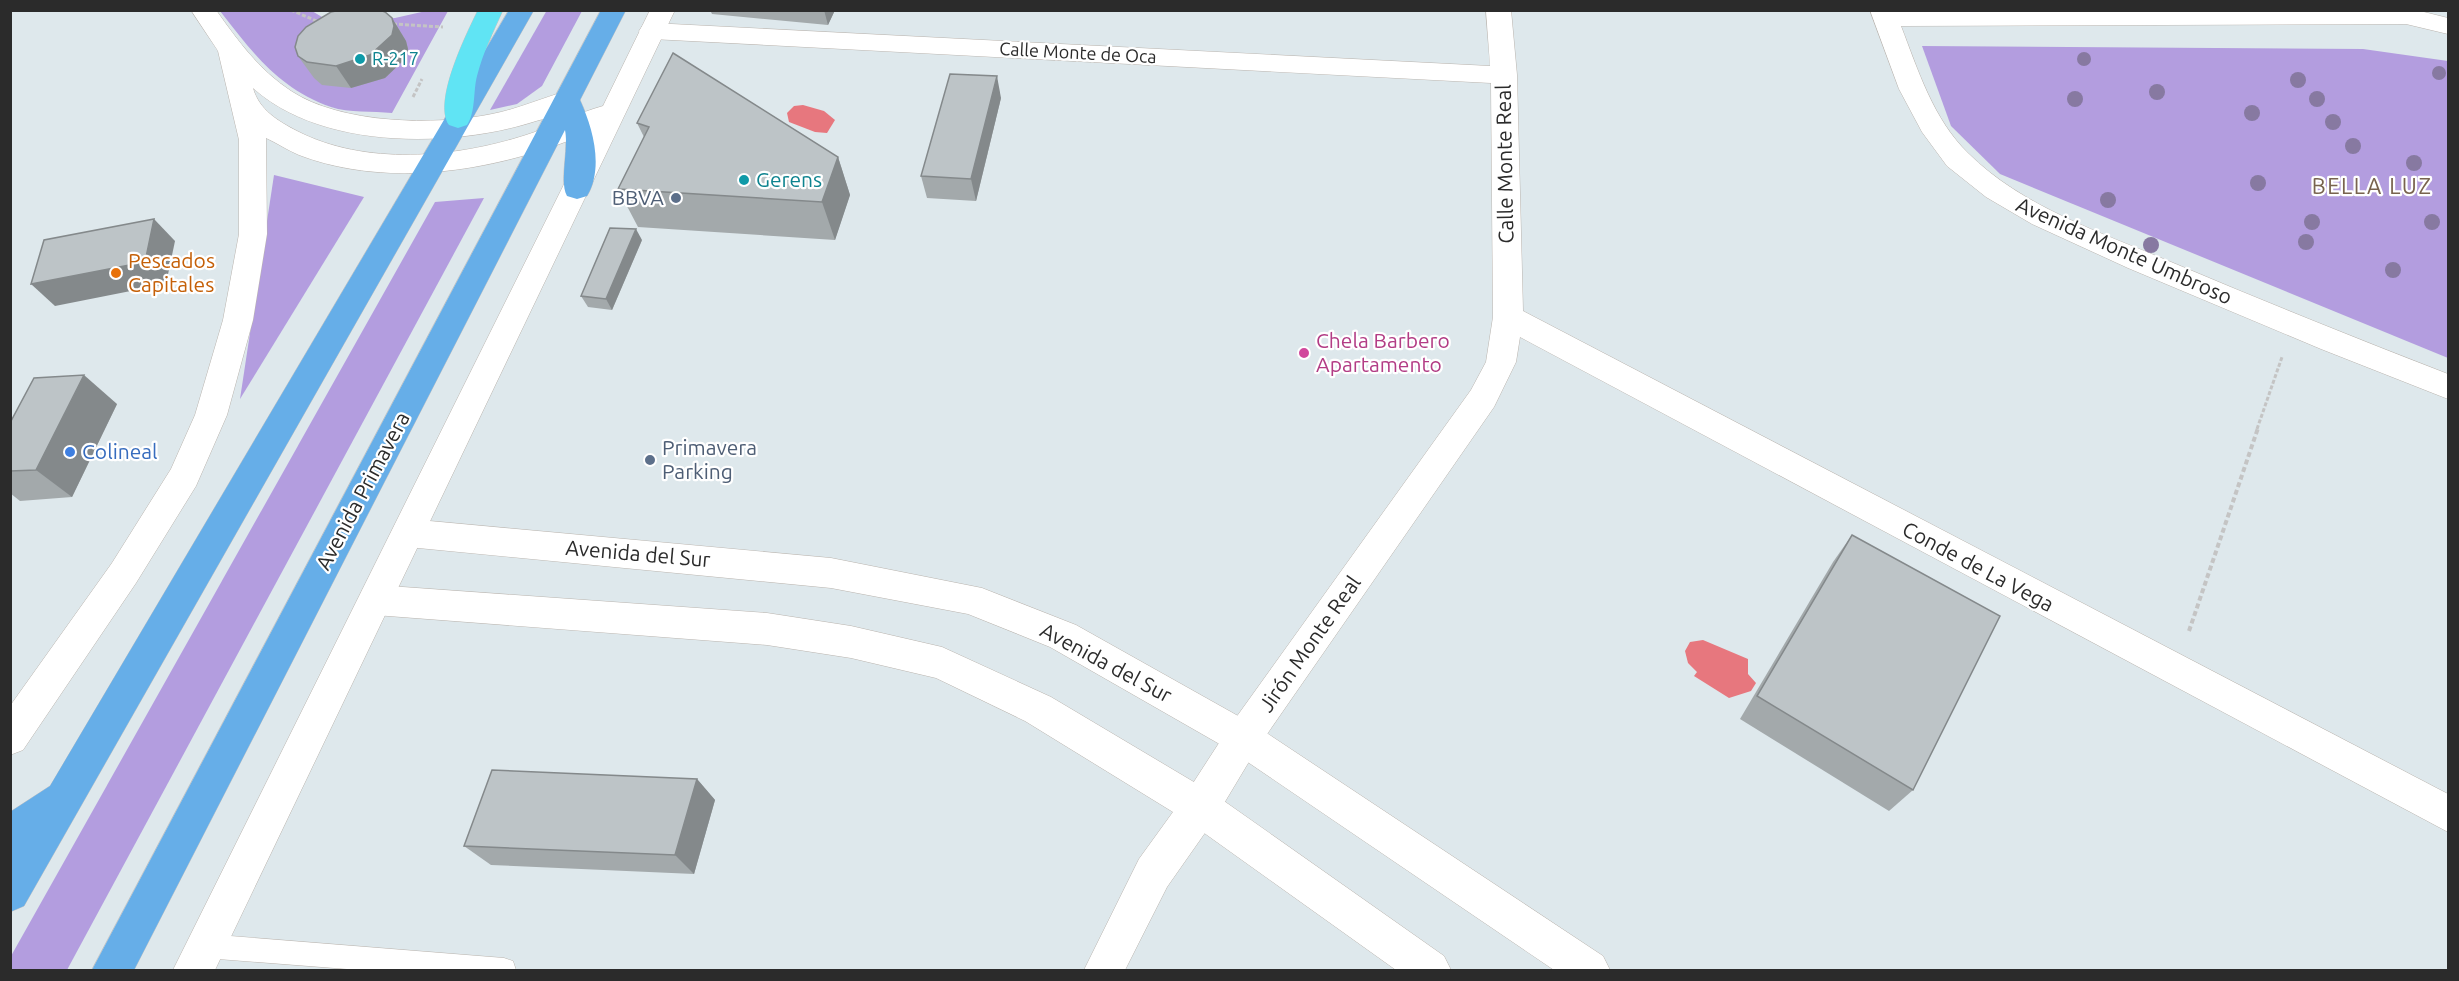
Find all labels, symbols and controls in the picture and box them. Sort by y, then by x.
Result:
street label: Calle Monte de Oca [999,38,1157,66]
place label: R-217 [372,48,419,68]
marker: R-217 [353,52,367,66]
street label: Calle Monte Real [1491,84,1517,244]
place label: Gerens [756,167,822,191]
marker: Gerens [737,173,751,187]
district label: BELLA LUZ [2312,173,2432,198]
place label: BBVA [612,185,664,209]
marker: BBVA [669,191,683,205]
street label: Avenida Monte Umbroso [2013,192,2236,309]
place label: Pescados Capitales [128,248,215,296]
marker: Pescados Capitales [109,266,123,280]
place label: Chela Barbero Apartamento [1316,328,1450,376]
marker: Chela Barbero Apartamento [1297,346,1311,360]
street label: Avenida Primavera [310,408,414,574]
place label: Primavera Parking [662,435,757,483]
place label: Colineal [82,439,158,463]
marker: Colineal [63,445,77,459]
marker: Primavera Parking [643,453,657,467]
street label: Conde de La Vega [1899,516,2058,616]
street label: Avenida del Sur [565,535,712,571]
street label: Jirón Monte Real [1253,571,1365,716]
street label: Avenida del Sur [1037,617,1176,707]

